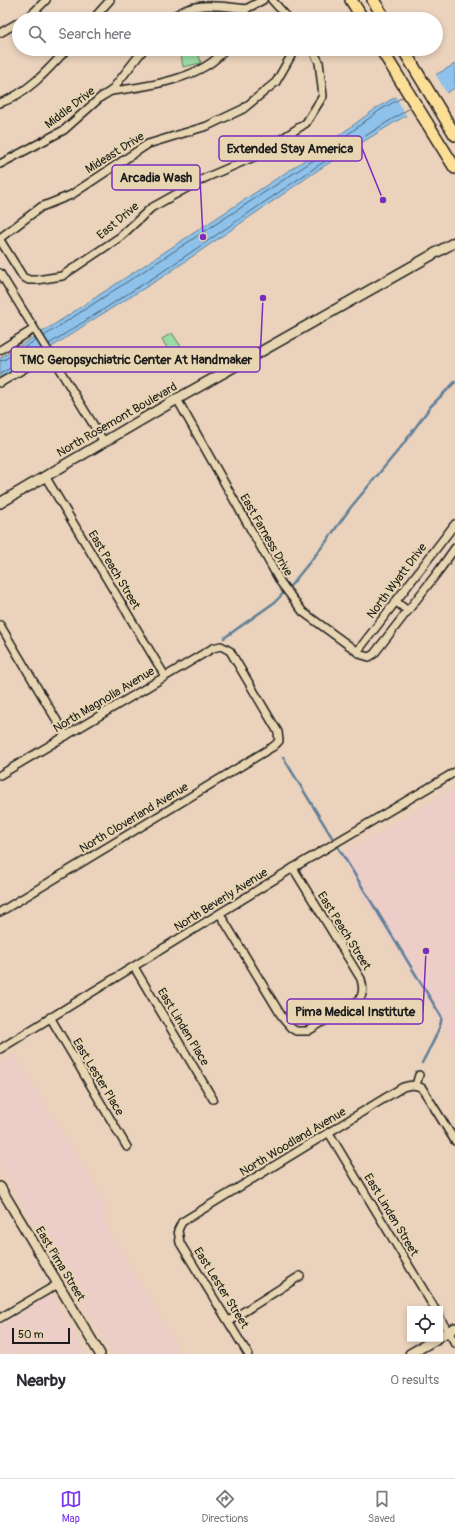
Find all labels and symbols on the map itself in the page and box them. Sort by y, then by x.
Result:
street label: Middle Drive [42,84,98,132]
street label: Mideast Drive [83,129,147,177]
callout: Extended Stay America [219,136,362,161]
text: Extended Stay America [227,141,353,157]
callout: Arcadia Wash [112,165,200,190]
text: Arcadia Wash [120,170,192,186]
street label: East Drive [94,199,142,243]
callout: TMC Geropsychiatric Center At Handmaker [11,347,260,372]
text: TMC Geropsychiatric Center At Handmaker [19,352,253,368]
street label: North Rosemont Boulevard [54,379,180,461]
street label: East Farness Drive [236,491,296,579]
street label: East Peach Street [84,528,144,612]
street label: North Wyatt Drive [364,540,430,622]
street label: North Magnolia Avenue [51,664,158,736]
street label: North Cloverland Avenue [77,779,191,856]
street label: North Beverly Avenue [171,865,271,935]
street label: East Peach Street [314,889,374,973]
street label: East Linden Place [154,985,212,1069]
callout: Pima Medical Institute [287,999,423,1024]
text: Pima Medical Institute [295,1004,416,1020]
street label: East Lester Place [69,1036,127,1118]
street label: North Woodland Avenue [237,1104,349,1180]
street label: East Linden Street [360,1171,422,1259]
street label: East Pima Street [32,1224,88,1304]
street label: East Lester Street [190,1245,252,1331]
scale bar [12,1326,70,1345]

